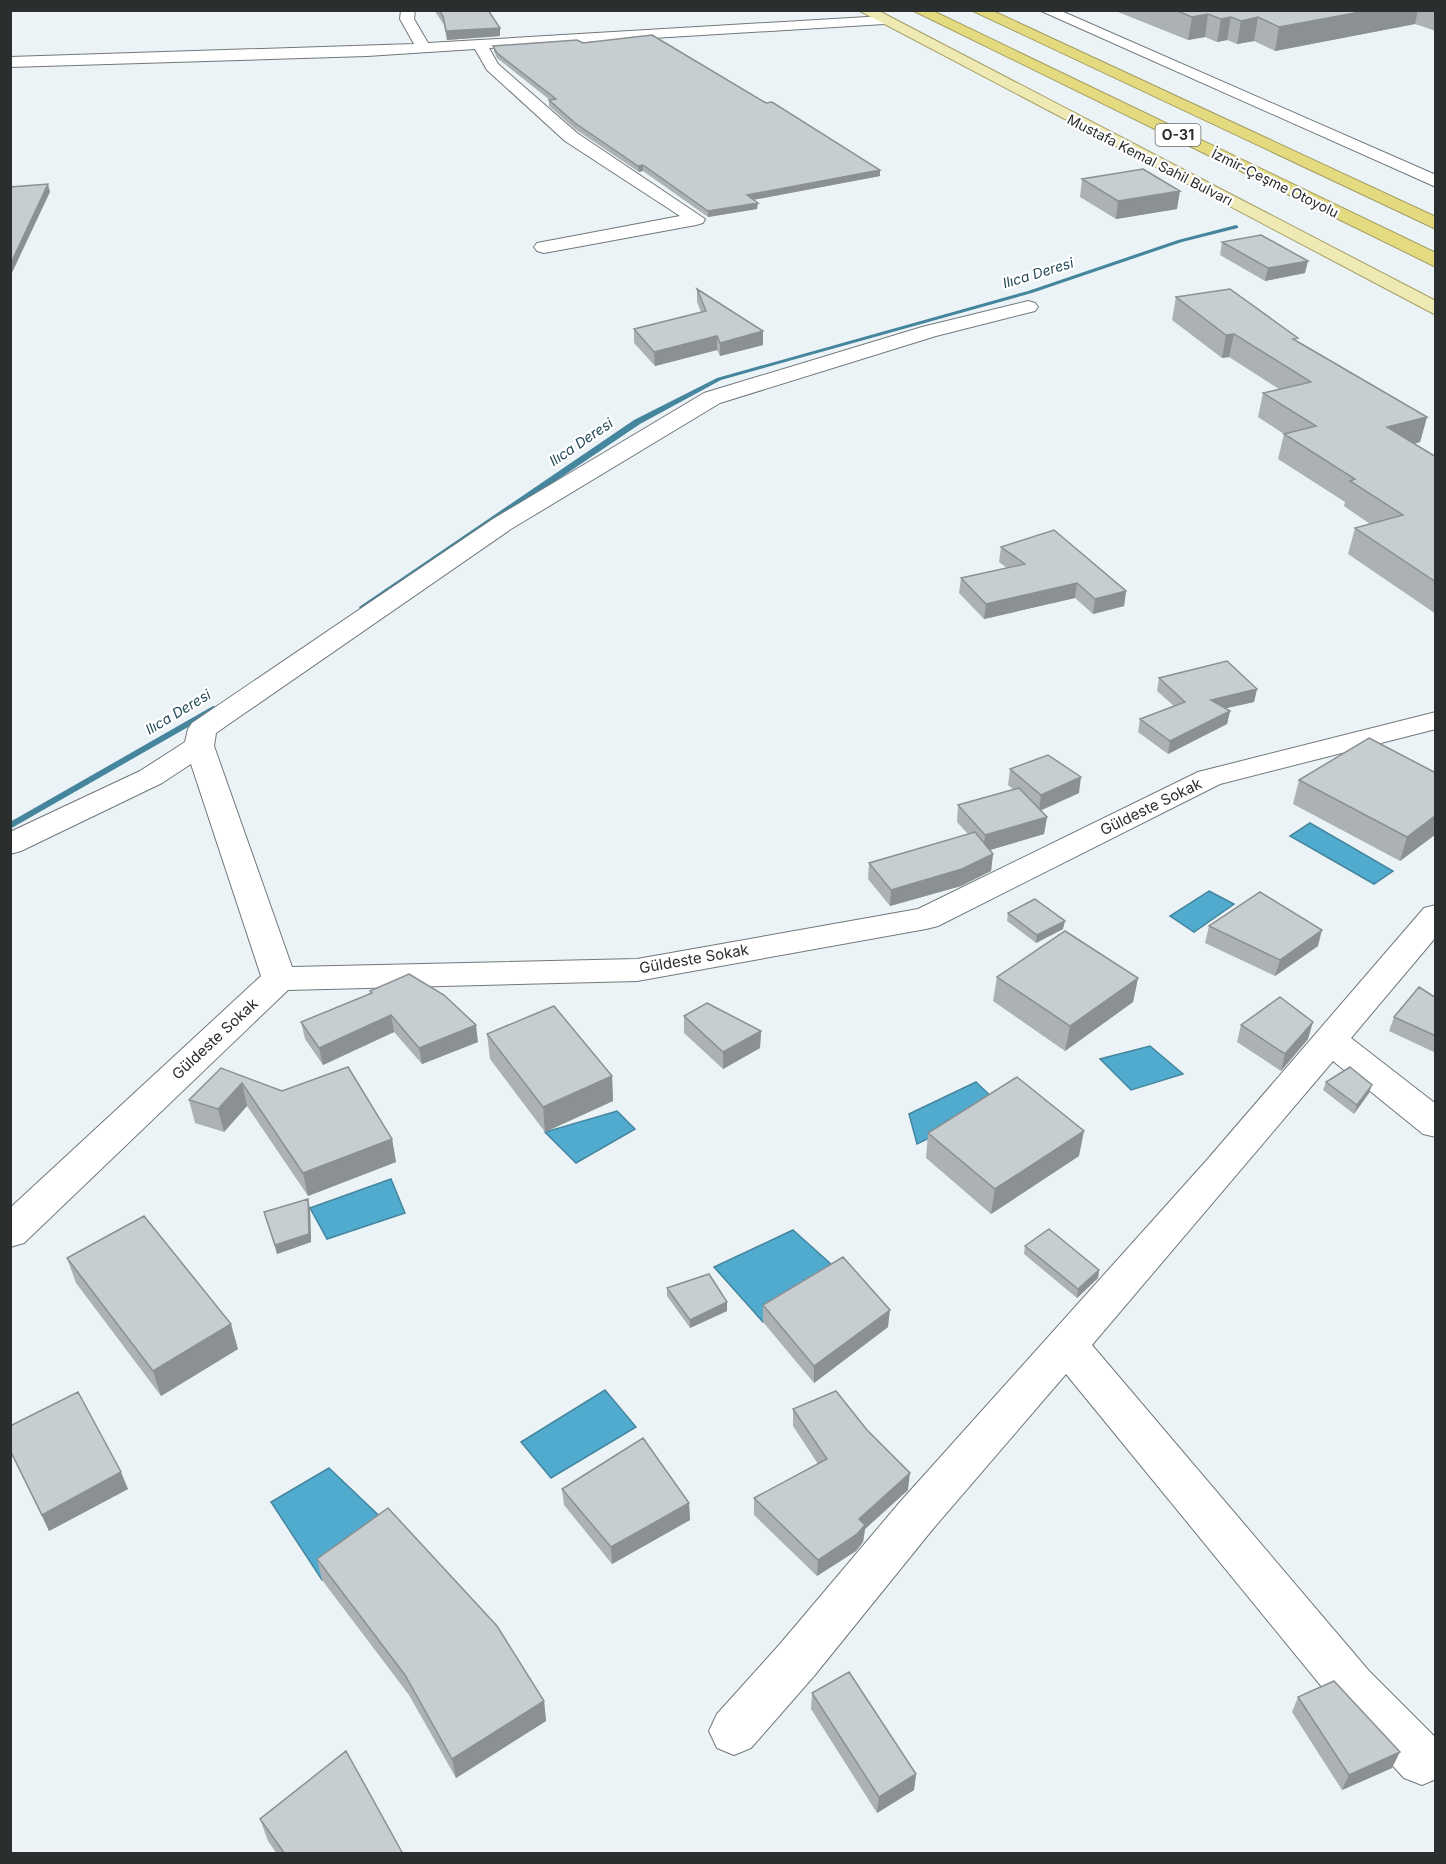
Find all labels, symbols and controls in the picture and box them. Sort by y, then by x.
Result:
street label: Mustafa Kemal Sahil Bulvarı [1065,110,1236,209]
road number: O-31 [1156,124,1200,146]
street label: İzmir-Çeşme Otoyolu [1209,144,1342,221]
water label: Ilıca Deresi [1000,254,1076,291]
water label: Ilıca Deresi [546,414,616,469]
water label: Ilıca Deresi [142,685,214,738]
street label: Güldeste Sokak [1097,773,1205,839]
street label: Güldeste Sokak [638,939,751,977]
street label: Güldeste Sokak [168,993,262,1083]

